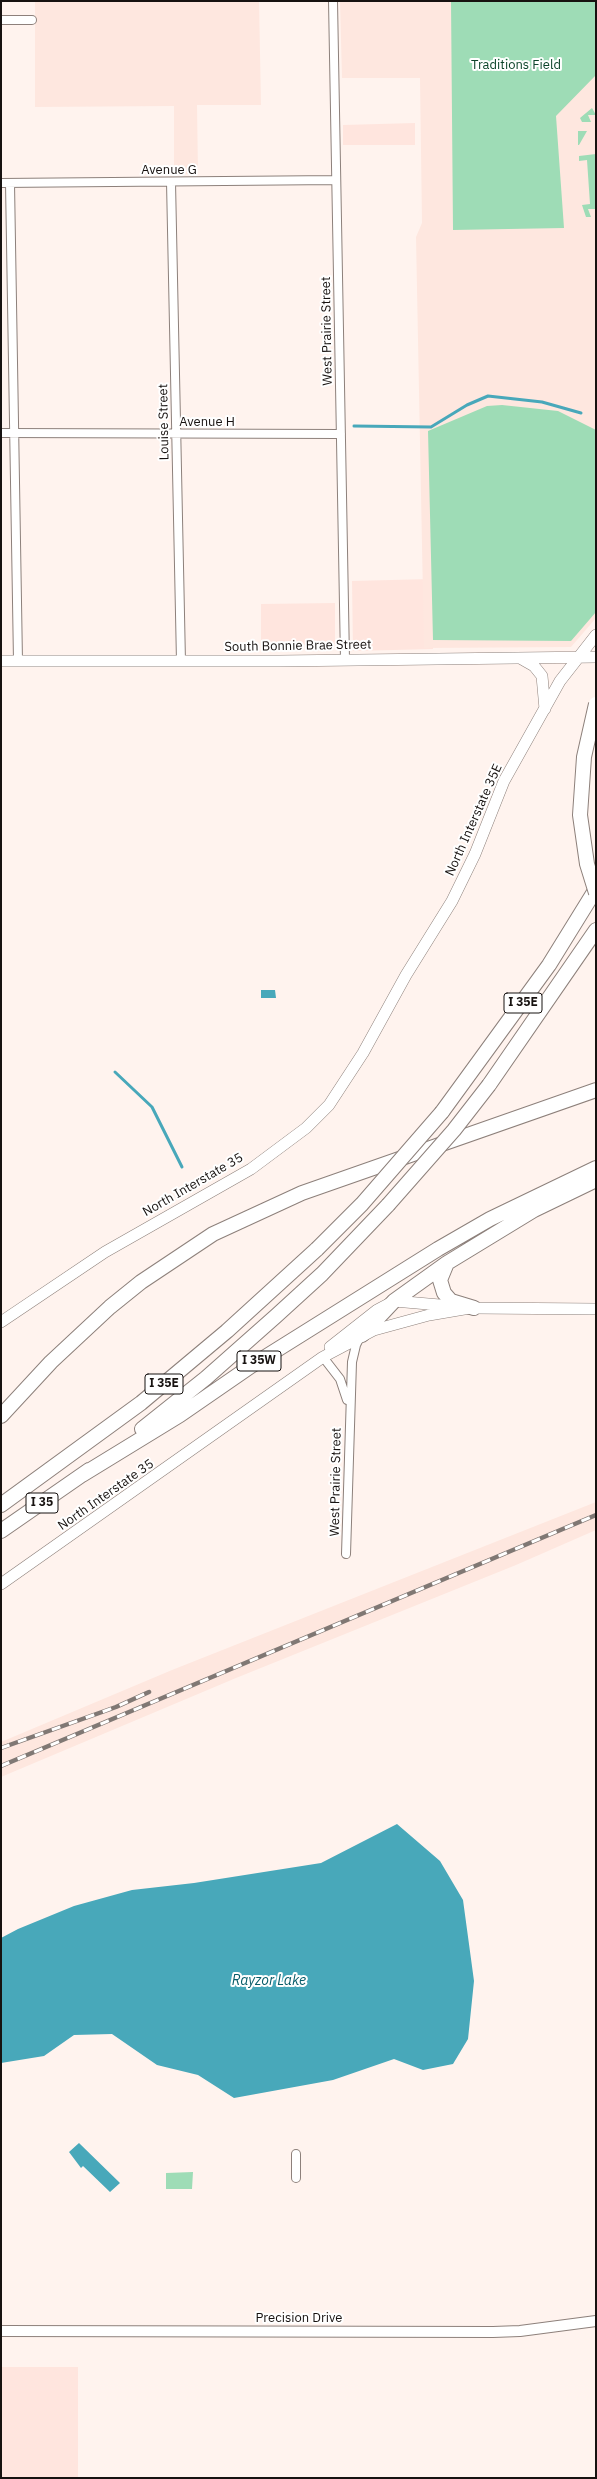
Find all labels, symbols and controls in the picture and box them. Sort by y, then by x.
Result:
park label: Traditions Field [471,57,561,73]
street label: Avenue G [141,162,197,178]
street label: West Prairie Street [318,276,336,386]
street label: Louise Street [156,384,172,460]
street label: Avenue H [179,414,235,430]
street label: South Bonnie Brae Street [224,637,372,655]
street label: North Interstate 35E [442,762,506,878]
road number: I 35E [504,993,542,1013]
street label: North Interstate 35 [140,1150,246,1220]
road number: I 35W [237,1351,281,1371]
road number: I 35E [145,1374,183,1394]
street label: West Prairie Street [327,1427,345,1537]
street label: North Interstate 35 [55,1456,157,1534]
road number: I 35 [26,1493,58,1513]
water label: Rayzor Lake [232,1973,306,1989]
street label: Precision Drive [256,2310,342,2326]

